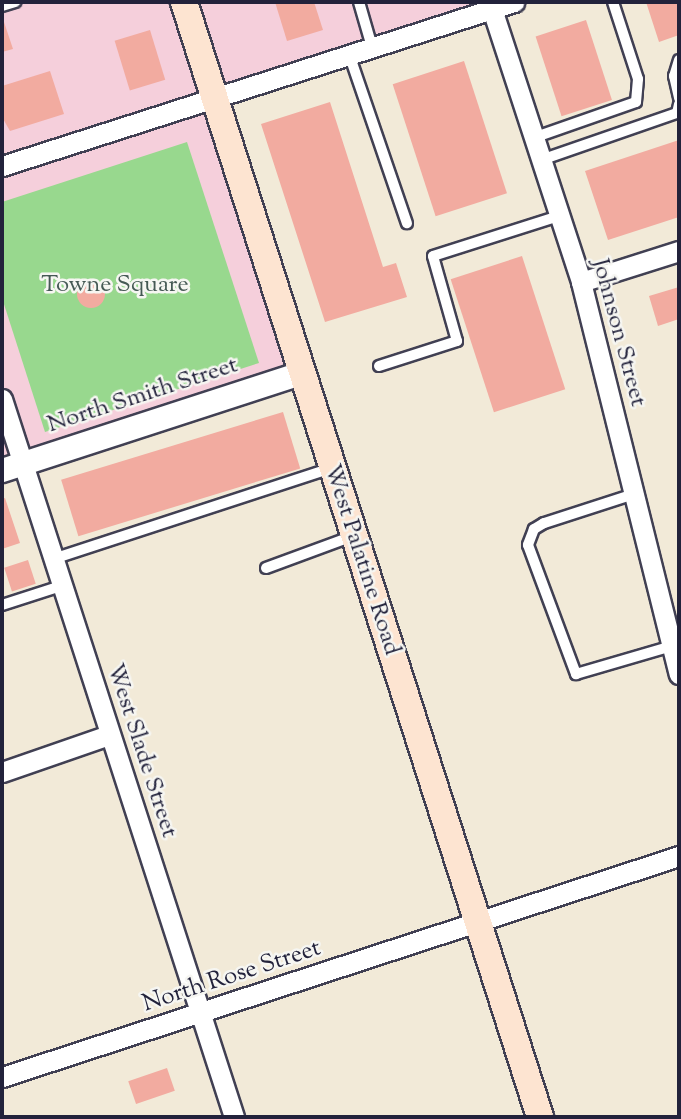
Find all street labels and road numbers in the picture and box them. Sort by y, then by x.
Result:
street label: Johnson Street [584,256,652,410]
street label: North Smith Street [44,352,242,440]
street label: West Palatine Road [317,461,405,659]
street label: West Slade Street [99,660,183,842]
street label: North Rose Street [139,935,325,1019]

